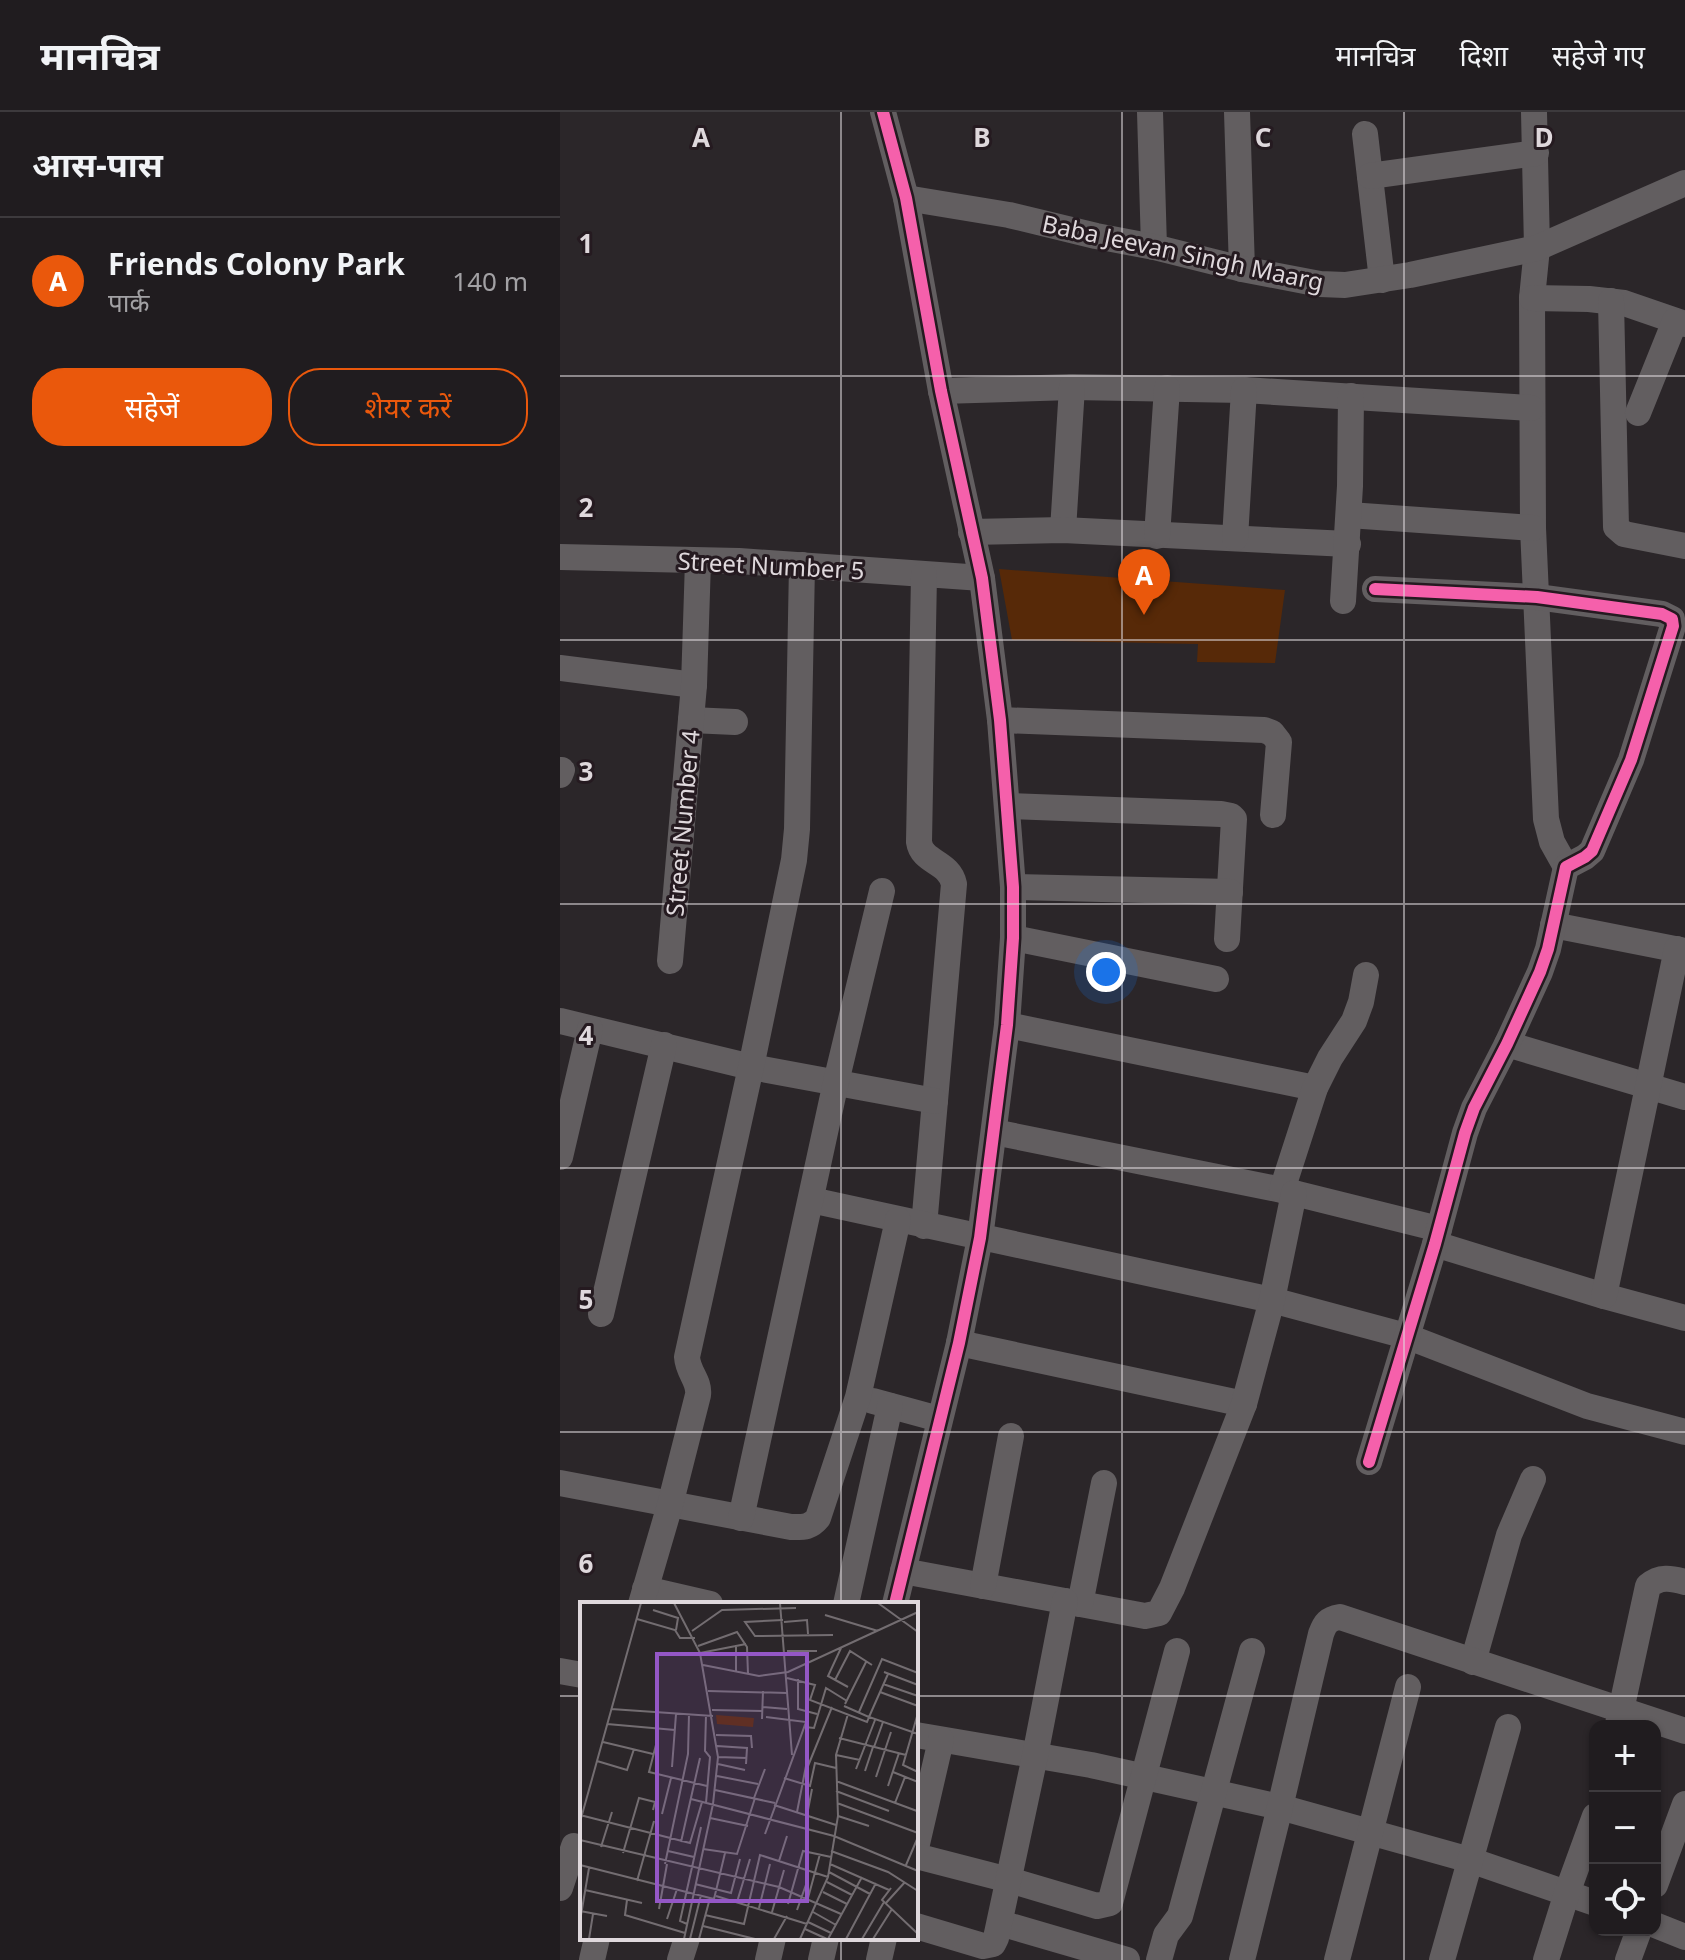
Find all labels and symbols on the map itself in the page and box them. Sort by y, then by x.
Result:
text: A [692,119,710,155]
text: B [973,119,991,155]
text: C [1255,119,1271,155]
text: D [1534,119,1554,155]
street label: Baba Jeevan Singh Maarg [1039,206,1327,298]
text: 1 [579,225,593,261]
text: 2 [579,489,594,525]
street label: Street Number 5 [677,544,865,586]
pin: A [1118,549,1170,615]
street label: Street Number 4 [657,728,707,918]
text: 3 [579,753,593,789]
your location [1086,952,1126,992]
text: 4 [579,1017,594,1053]
text: 5 [579,1281,593,1317]
text: 6 [579,1545,594,1581]
inset map [580,1602,918,1940]

